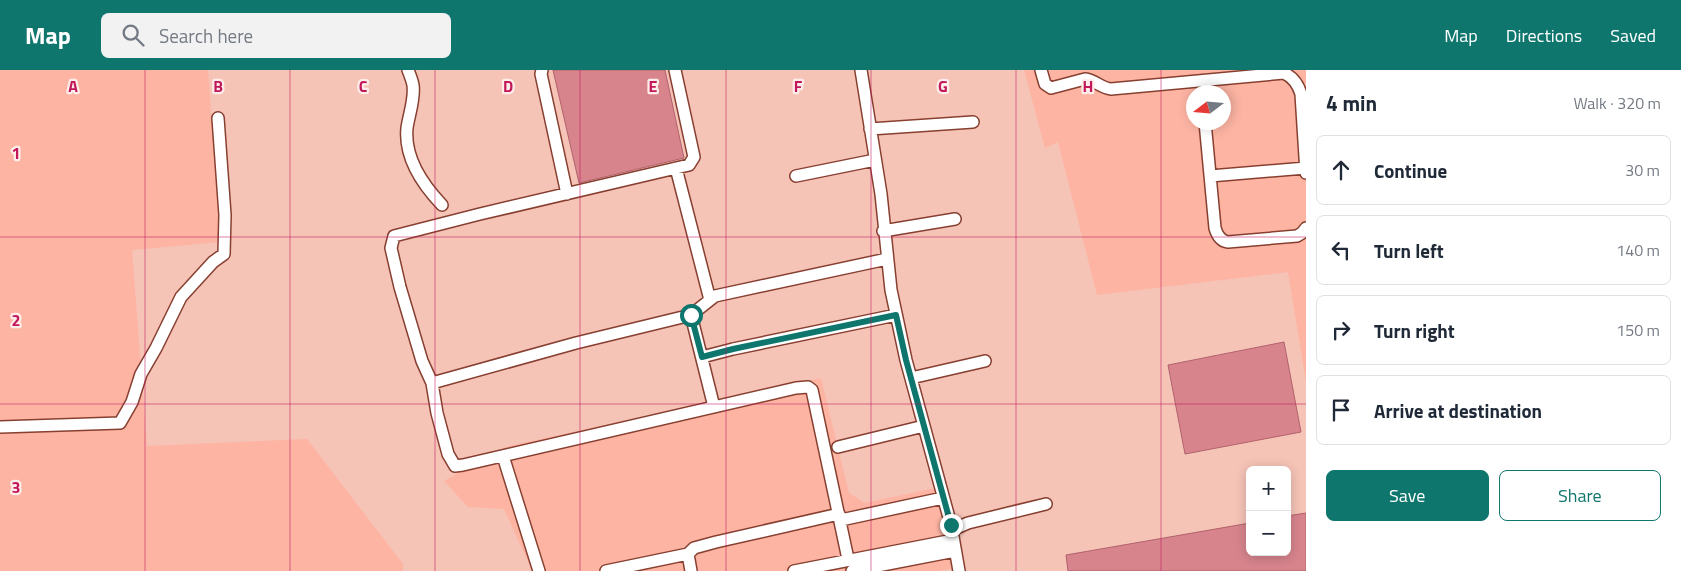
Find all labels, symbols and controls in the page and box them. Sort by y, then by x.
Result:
search box [101,13,451,58]
text: Map [25,17,71,53]
icon: search [119,21,147,49]
text: Search here [159,21,253,50]
text: Map [1444,22,1478,49]
text: Directions [1506,22,1582,49]
text: Saved [1610,22,1656,49]
text: A [68,74,78,98]
text: B [213,74,223,98]
text: C [359,74,368,98]
text: D [503,74,513,98]
text: E [649,74,658,98]
text: F [794,74,803,98]
text: G [938,74,948,98]
text: H [1083,74,1093,98]
north arrow [1186,85,1231,130]
text: 4 min [1326,87,1377,119]
text: Walk · 320 m [1573,91,1661,115]
text: 1 [12,141,20,165]
icon: ahead [1327,156,1355,184]
text: Continue [1374,156,1447,185]
text: 30 m [1625,158,1660,182]
icon: left [1327,236,1355,264]
text: Turn left [1374,236,1444,265]
text: 140 m [1616,238,1660,262]
route start [680,304,703,327]
text: 2 [12,308,20,332]
icon: right [1327,316,1355,344]
text: Turn right [1374,316,1455,345]
text: 150 m [1616,318,1660,342]
icon: arrive [1327,396,1355,424]
text: Arrive at destination [1374,396,1542,425]
map controls [1246,466,1291,556]
button: + [1246,466,1291,511]
button: Save [1326,470,1489,521]
button: Share [1499,470,1661,521]
text: 3 [12,475,20,499]
button: − [1246,511,1291,556]
route end [940,514,963,537]

